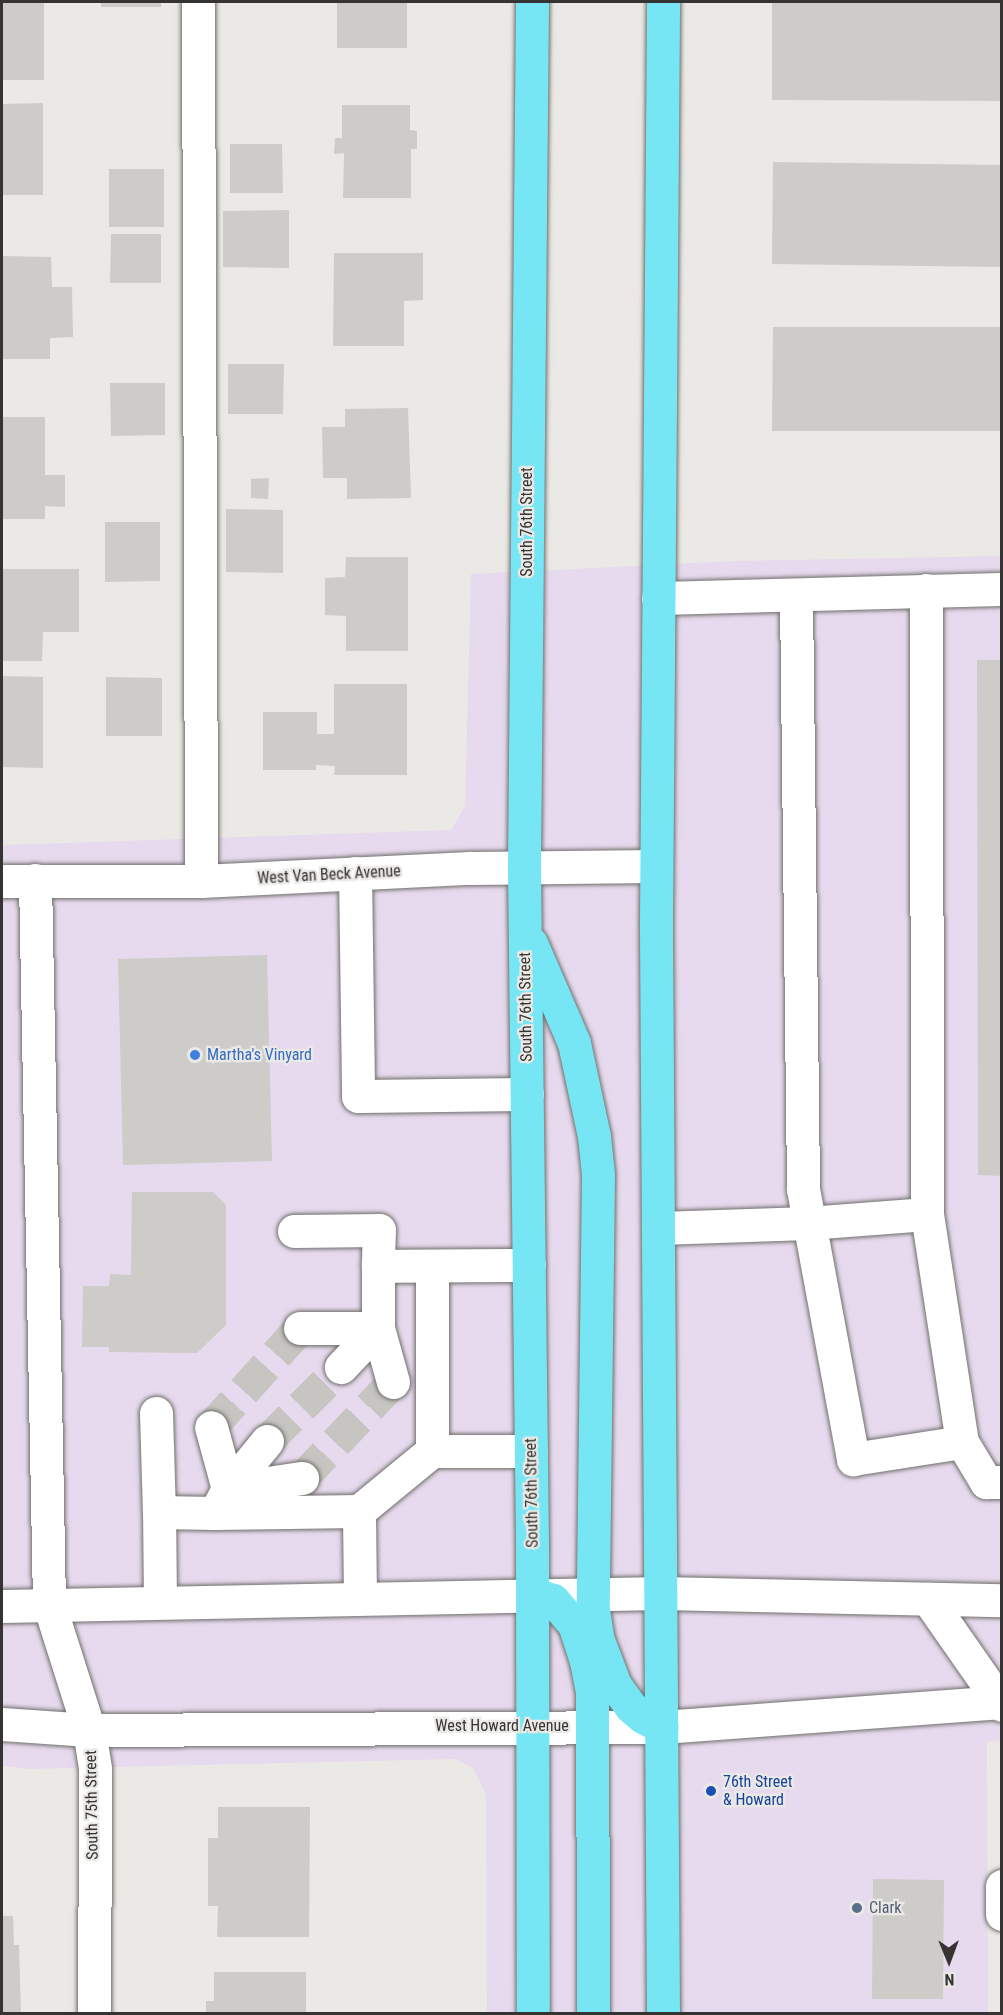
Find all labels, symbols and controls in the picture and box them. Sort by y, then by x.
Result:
street label: South 76th Street [517,467,537,577]
street label: West Van Beck Avenue [257,862,401,888]
street label: South 76th Street [515,952,537,1062]
place label: Martha's Vinyard [207,1045,312,1065]
marker: Martha's Vinyard [188,1048,202,1062]
street label: South 76th Street [521,1438,543,1548]
street label: West Howard Avenue [435,1716,569,1736]
street label: South 75th Street [81,1750,103,1860]
place label: 76th Street & Howard [723,1772,792,1810]
marker: 76th Street & Howard [704,1784,718,1798]
place label: Clark [869,1898,901,1918]
marker: Clark [850,1901,864,1915]
north arrow [919,1931,979,1991]
text: N [944,1970,954,1989]

